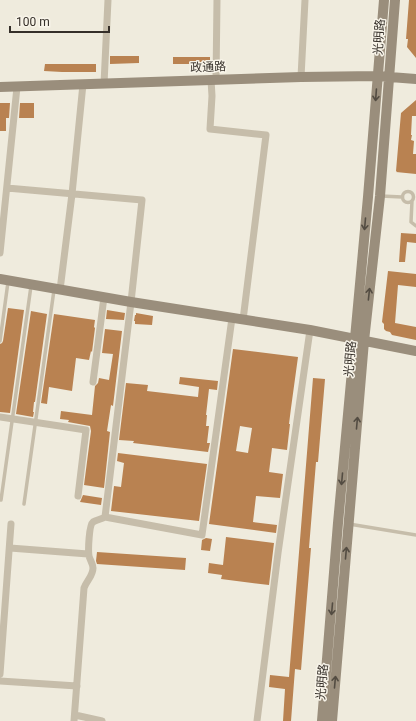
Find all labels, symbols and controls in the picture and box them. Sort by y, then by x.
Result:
scale bar [10,8,109,34]
text: 100 m [16,15,50,29]
street label: 光明路 [371,19,387,55]
street label: 政通路 [190,59,226,75]
one-way arrow [372,88,379,101]
one-way arrow [362,217,369,230]
one-way arrow [365,288,373,301]
street label: 光明路 [341,340,359,378]
one-way arrow [354,417,361,430]
one-way arrow [339,472,346,485]
one-way arrow [343,547,350,560]
one-way arrow [328,602,335,615]
street label: 光明路 [313,663,331,701]
one-way arrow [332,676,339,689]

